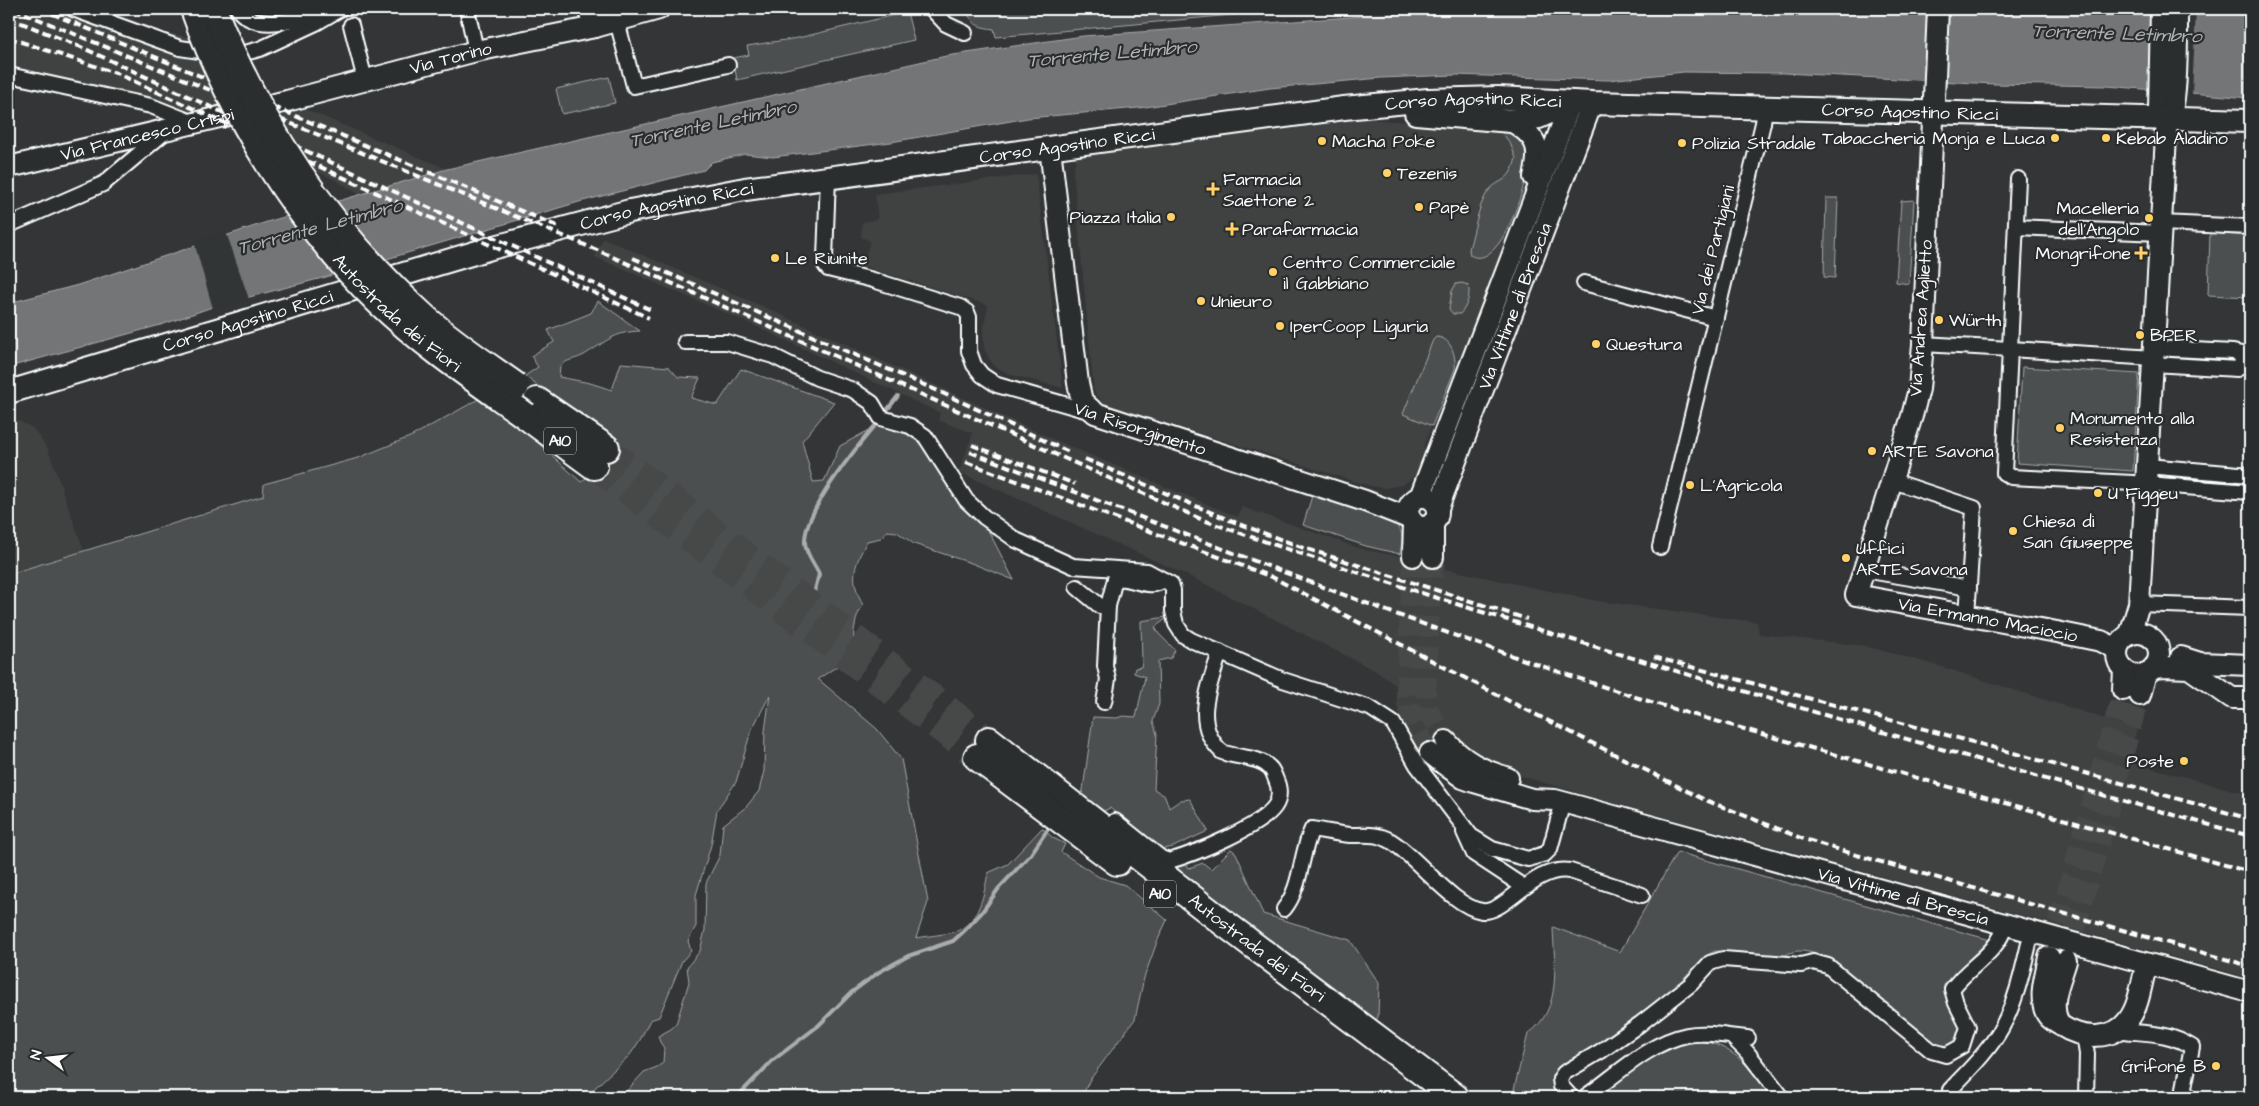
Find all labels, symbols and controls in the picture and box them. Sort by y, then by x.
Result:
water label: Torrente Letimbro [2032,18,2203,50]
water label: Torrente Letimbro [1026,33,1199,75]
street label: Via Torino [407,36,494,80]
street label: Corso Agostino Ricci [1384,85,1562,117]
water label: Torrente Letimbro [627,93,800,155]
street label: Corso Agostino Ricci [1821,97,1999,127]
street label: Via Francesco Crispi [58,102,236,167]
street label: Corso Agostino Ricci [978,121,1157,170]
place label: Tabaccheria Monja e Luca [1822,126,2045,151]
place label: Kebab Aladino [2116,126,2228,151]
place label: Macha Poke [1332,129,1435,154]
place label: Polizia Stradale [1692,131,1816,156]
marker: Tabaccheria Monja e Luca [2049,132,2061,144]
marker: Kebab Aladino [2100,132,2112,144]
marker: Macha Poke [1316,135,1328,147]
marker: Polizia Stradale [1676,137,1688,149]
place label: Tezenis [1397,161,1457,186]
place label: Farmacia Saettone 2 [1223,167,1315,213]
marker: Tezenis [1381,167,1393,179]
street label: Corso Agostino Ricci [577,175,755,236]
street label: Via dei Partigiani [1685,182,1742,318]
marker: Farmacia Saettone 2 [1207,183,1219,195]
water label: Torrente Letimbro [235,192,407,262]
place label: Papè [1429,195,1470,220]
place label: Macelleria dell'Angolo [2057,196,2139,243]
marker: Papè [1413,201,1425,213]
place label: Piazza Italia [1070,205,1161,230]
marker: Piazza Italia [1165,211,1177,223]
marker: Macelleria dell'Angolo [2143,212,2155,224]
place label: Parafarmacia [1242,217,1358,242]
street label: Via Vittime di Brescia [1472,219,1558,393]
marker: Parafarmacia [1226,223,1238,235]
street label: Via Andrea Aglietto [1903,239,1940,397]
place label: Mongrifone [2035,241,2131,267]
place label: Le Riunite [785,246,868,271]
marker: Mongrifone [2135,247,2147,259]
street label: Autostrada dei Fiori [327,248,467,378]
place label: Centro Commerciale il Gabbiano [1283,250,1456,296]
marker: Le Riunite [769,252,781,264]
marker: Centro Commerciale il Gabbiano [1267,266,1279,278]
street label: Corso Agostino Ricci [159,283,336,358]
place label: Unieuro [1211,289,1272,314]
marker: Unieuro [1195,295,1207,307]
place label: Würth [1949,308,2001,333]
place label: IperCoop Liguria [1290,314,1428,340]
marker: Würth [1933,314,1945,326]
marker: IperCoop Liguria [1274,320,1286,332]
place label: BPER [2150,323,2198,348]
marker: BPER [2134,329,2146,341]
place label: Questura [1606,332,1682,357]
marker: Questura [1590,338,1602,350]
street label: Via Risorgimento [1071,396,1209,463]
place label: Monumento alla Resistenza [2070,406,2195,452]
marker: Monumento alla Resistenza [2054,422,2066,434]
road number: A10 [544,428,576,454]
place label: ARTE Savona [1882,439,1994,464]
marker: ARTE Savona [1866,445,1878,457]
place label: L'Agricola [1700,473,1782,499]
marker: L'Agricola [1684,479,1696,491]
place label: U Figgeu [2108,481,2178,507]
marker: U Figgeu [2092,487,2104,499]
place label: Chiesa di San Giuseppe [2023,509,2133,555]
marker: Chiesa di San Giuseppe [2007,525,2019,537]
place label: Uffici ARTE Savona [1856,536,1968,582]
marker: Uffici ARTE Savona [1840,552,1852,564]
street label: Via Ermanno Maciocio [1896,590,2080,648]
place label: Poste [2126,749,2174,774]
marker: Poste [2178,755,2190,767]
street label: Via Vittime di Brescia [1815,861,1992,932]
road number: A10 [1144,881,1176,908]
street label: Autostrada dei Fiori [1183,887,1331,1008]
north arrow [22,1034,72,1084]
text: N [26,1048,47,1062]
place label: Grifone B [2121,1054,2206,1079]
marker: Grifone B [2210,1060,2222,1072]

